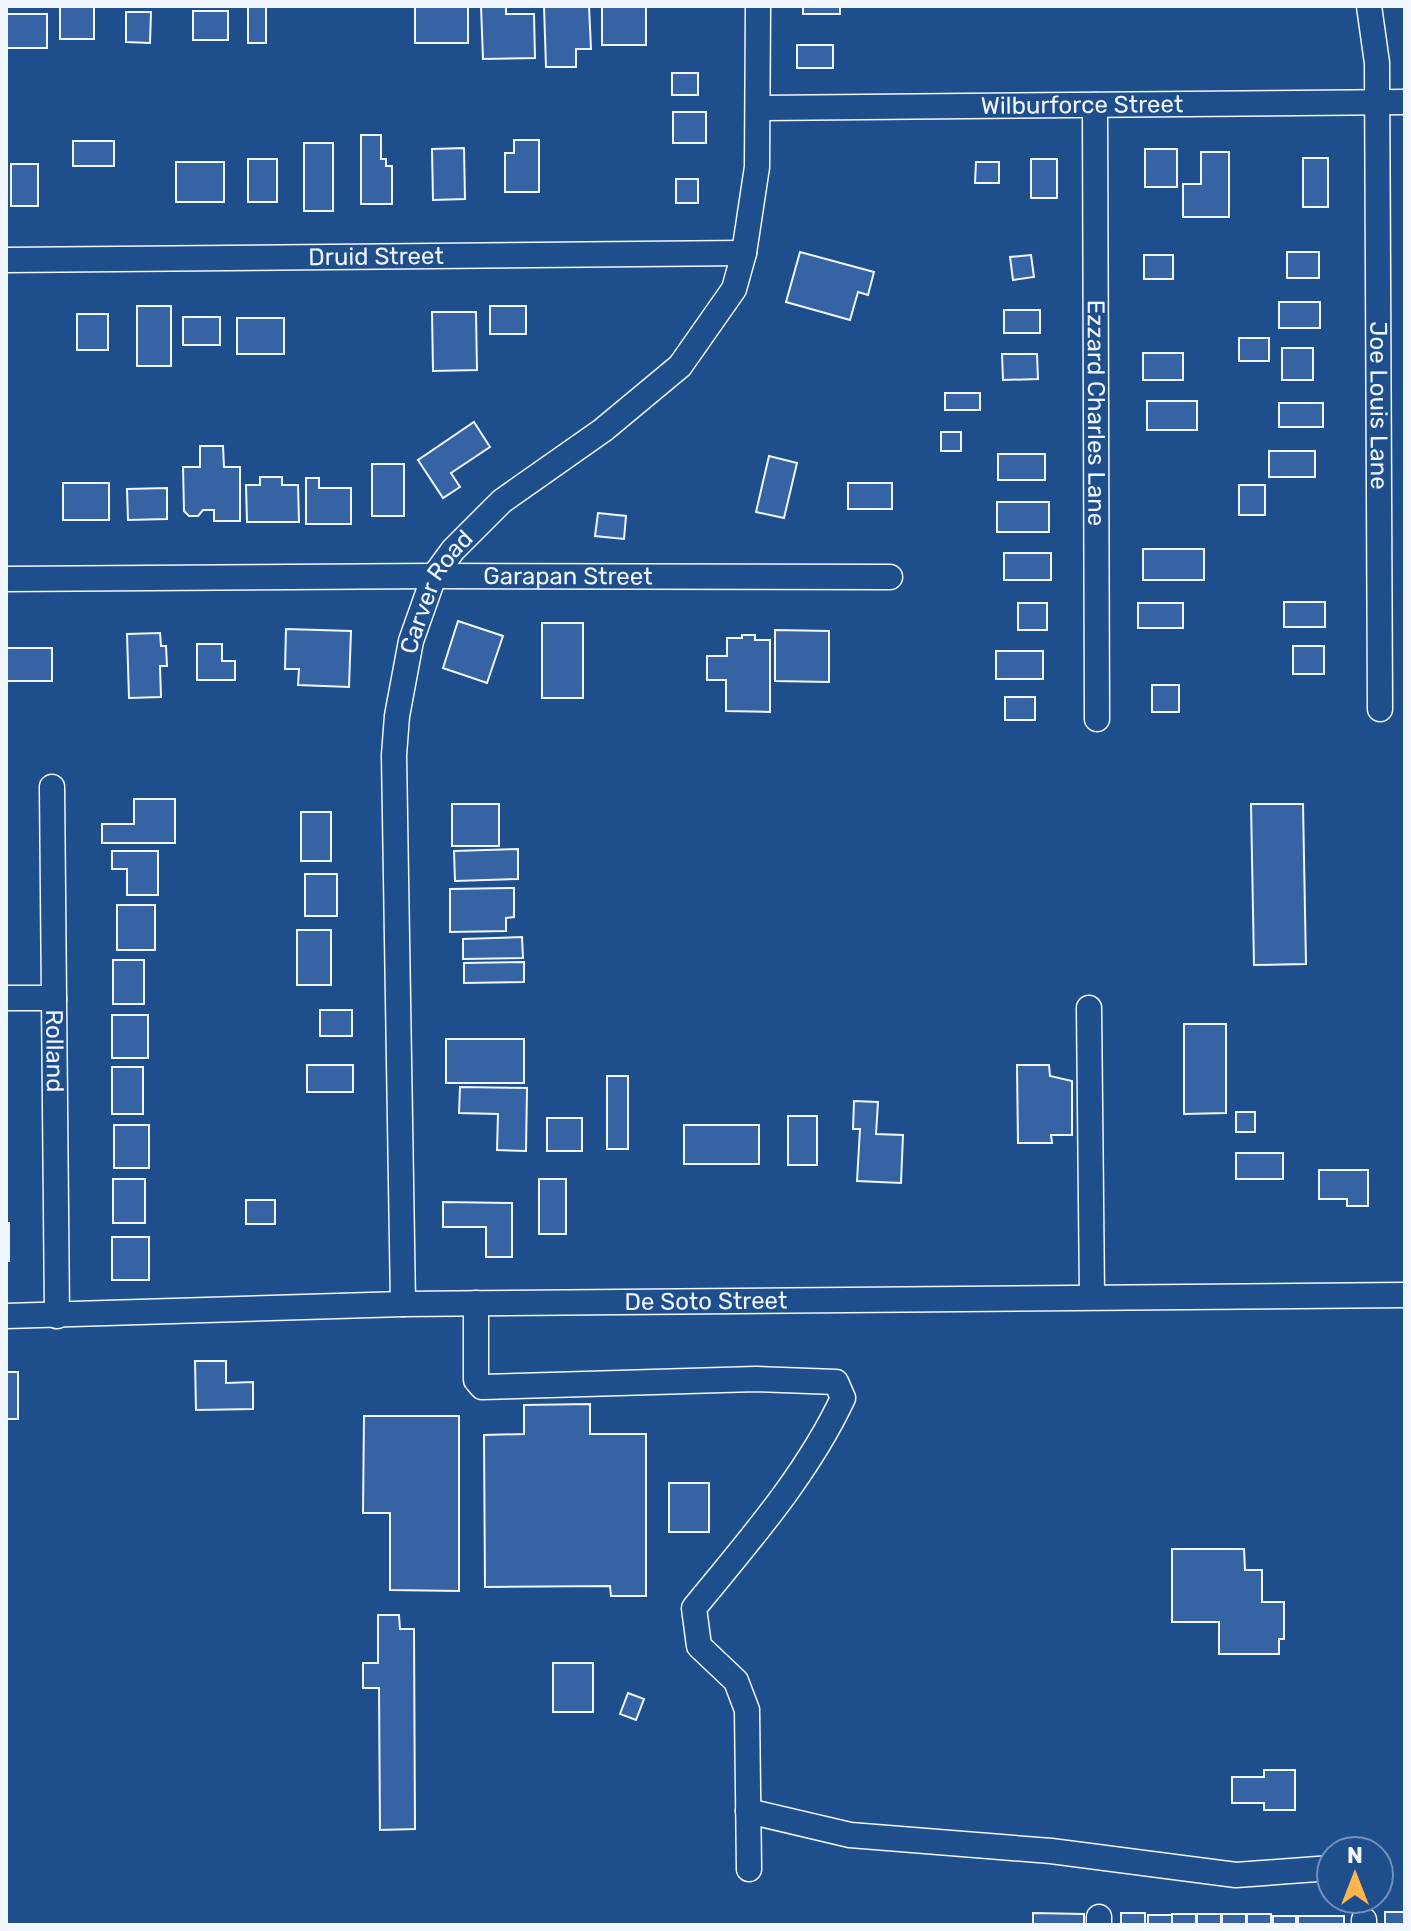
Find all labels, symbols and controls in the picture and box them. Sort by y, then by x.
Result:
street label: Wilburforce Street [981,90,1183,120]
street label: Druid Street [308,242,444,271]
street label: Ezzard Charles Lane [1082,300,1110,526]
street label: Joe Louis Lane [1364,321,1393,490]
street label: Carver Road [395,524,479,656]
street label: Garapan Street [483,562,653,590]
street label: Rolland [40,1009,69,1093]
street label: De Soto Street [624,1287,787,1316]
north arrow [1315,1835,1395,1915]
text: N [1347,1842,1363,1869]

